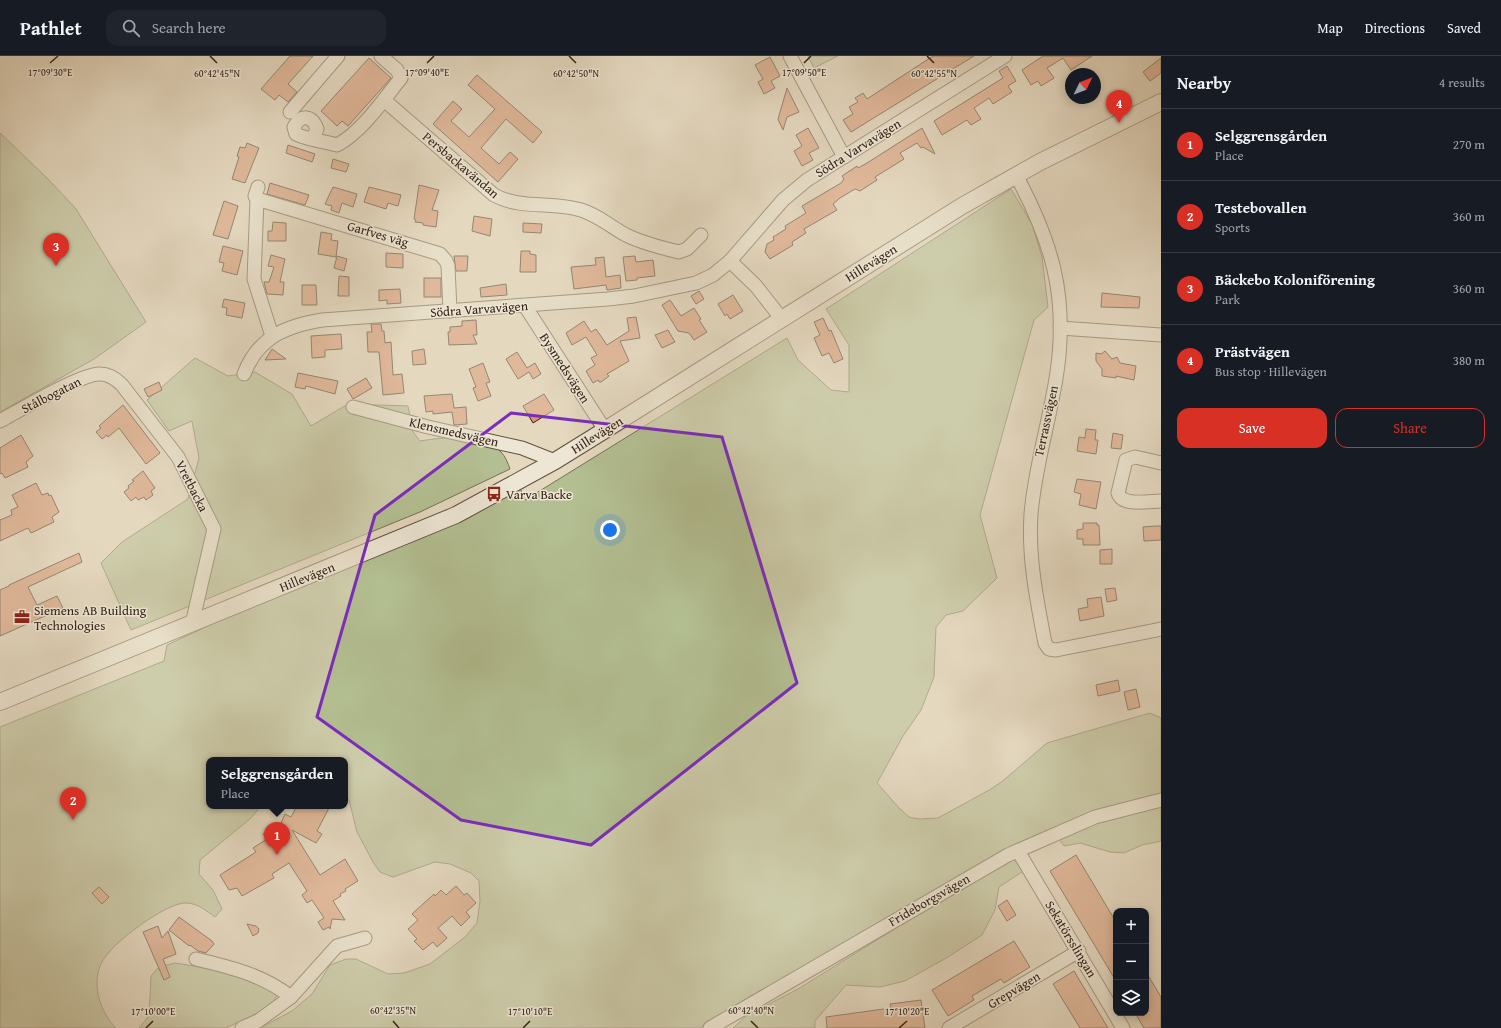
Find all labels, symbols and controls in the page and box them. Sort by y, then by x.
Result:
search box [106,10,386,46]
text: Pathlet [20,14,82,42]
icon: search [120,17,142,39]
text: Search here [152,17,226,38]
text: Map [1317,18,1343,38]
text: Directions [1365,18,1425,38]
text: Saved [1447,18,1481,38]
text: 17°09'30"E [28,65,72,80]
text: 17°09'40"E [405,65,449,80]
text: 17°09'50"E [782,65,826,80]
text: 60°42'45"N [194,66,240,81]
text: 60°42'50"N [553,66,599,81]
text: 60°42'55"N [911,66,957,81]
north arrow [1065,68,1101,104]
text: Nearby [1177,70,1231,95]
text: 4 results [1439,73,1485,92]
pin: 4 [1106,90,1132,123]
street label: Södra Varvavägen [811,114,905,182]
text: Selggrensgården [1215,125,1327,146]
street label: Persbackavändan [419,127,504,203]
text: 1 [1187,135,1193,154]
text: 270 m [1453,135,1485,154]
text: Place [1215,146,1244,165]
text: Testebovallen [1215,197,1307,218]
text: 2 [1187,207,1193,226]
text: 360 m [1453,207,1485,226]
street label: Garfves väg [345,216,411,252]
text: Sports [1215,218,1250,237]
pin: 3 [43,233,69,266]
street label: Hillevägen [841,239,901,286]
text: Bäckebo Koloniförening [1215,269,1375,290]
text: 3 [1187,279,1193,298]
text: 360 m [1453,279,1485,298]
text: Park [1215,290,1240,309]
street label: Södra Varvavägen [429,296,529,322]
street label: Bysmedsvägen [535,329,595,407]
text: Prästvägen [1215,341,1290,362]
text: 4 [1187,351,1193,370]
text: 380 m [1453,351,1485,370]
text: Bus stop · Hillevägen [1215,362,1327,381]
street label: Stålbogatan [18,372,85,418]
street label: Terrassvägen [1029,383,1063,458]
button: Save [1177,408,1327,448]
button: Share [1335,408,1485,448]
street label: Hillevägen [567,411,627,458]
street label: Klensmedsvägen [407,412,501,452]
street label: Vretbacka [171,457,213,516]
bus stop icon: Varva Backe [485,485,503,503]
place label: Varva Backe [506,485,572,504]
your location [600,520,620,540]
street label: Hillevägen [276,557,338,597]
place label: Siemens AB Building Technologies [34,601,147,635]
office icon: Siemens AB Building Technologies [13,608,31,626]
popup [206,757,348,809]
text: Selggrensgården [221,763,333,784]
text: Place [221,784,250,803]
pin: 2 [60,787,86,820]
pin: 1 [264,822,290,855]
street label: Frideborgsvägen [885,869,974,931]
street label: Sekatörsslingan [1041,897,1102,982]
map controls [1113,908,1149,1016]
button: + [1113,908,1149,944]
button: − [1113,944,1149,980]
street label: Grepvägen [984,966,1045,1013]
button: layers [1113,980,1149,1016]
text: 60°42'35"N [370,1003,416,1018]
text: 60°42'40"N [728,1003,774,1018]
text: 17°10'00"E [131,1004,175,1019]
text: 17°10'10"E [508,1004,552,1019]
text: 17°10'20"E [885,1004,929,1019]

